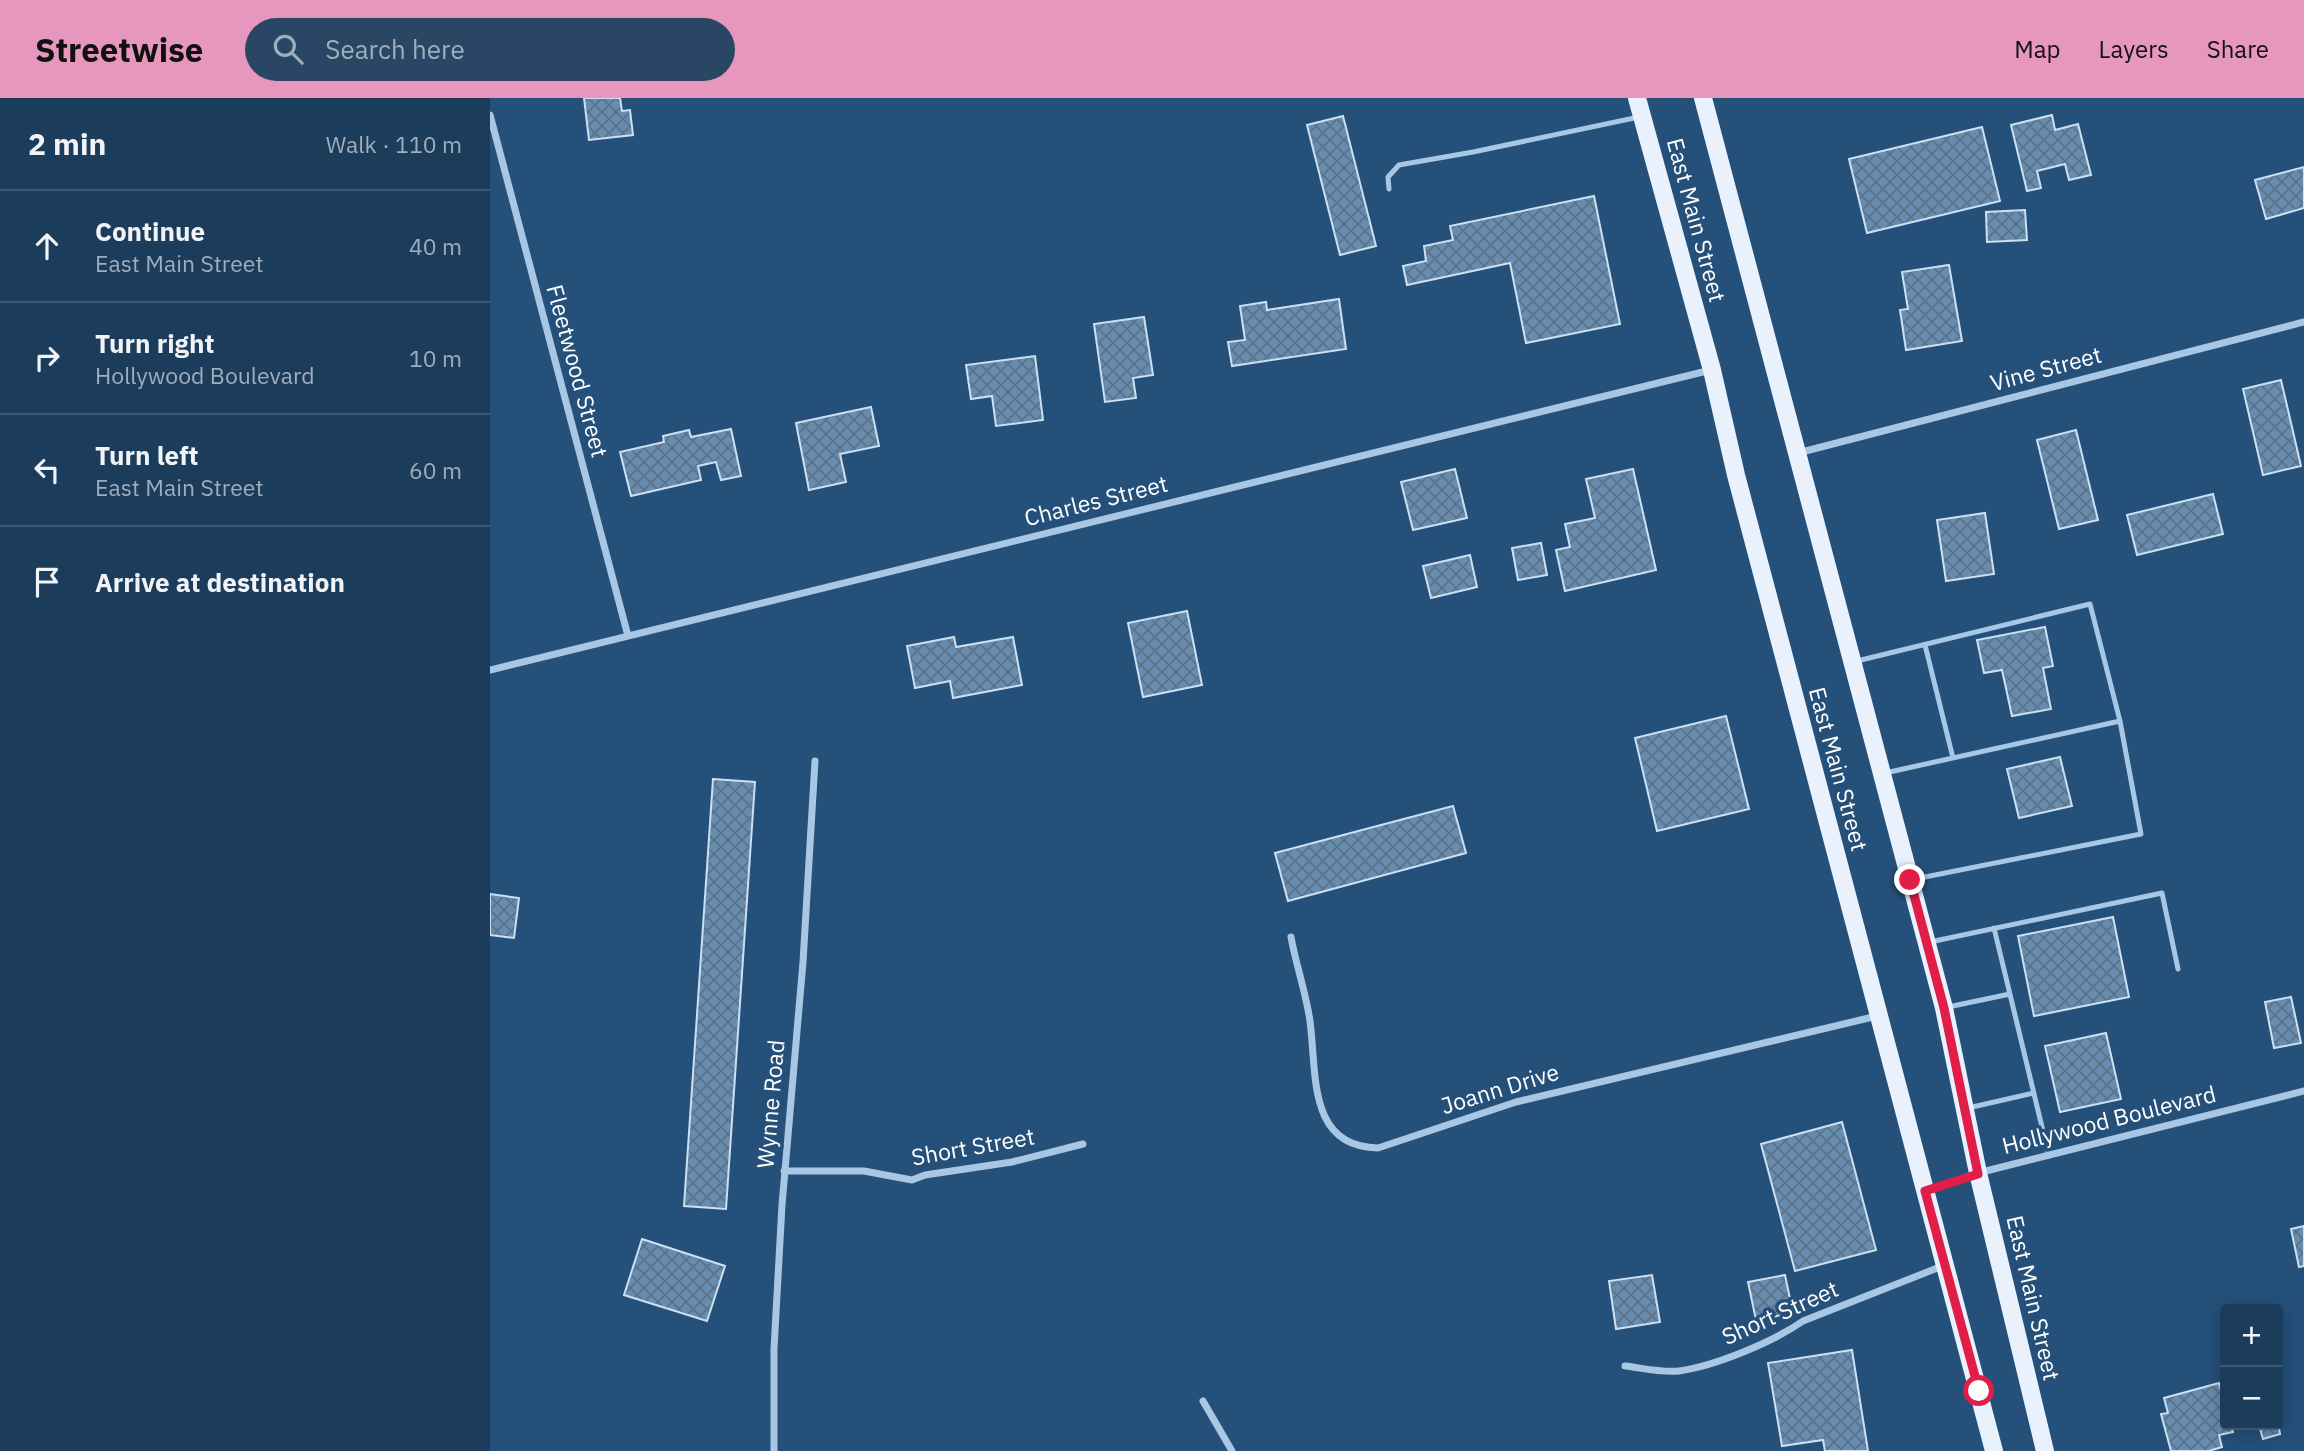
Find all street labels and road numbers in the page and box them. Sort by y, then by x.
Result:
street label: East Main Street [1661,134,1733,305]
street label: Fleetwood Street [540,281,615,460]
street label: Vine Street [1987,339,2105,397]
street label: Charles Street [1021,468,1171,532]
street label: East Main Street [1803,683,1875,854]
street label: Wynne Road [749,1038,791,1169]
street label: Joann Drive [1437,1056,1562,1120]
street label: Hollywood Boulevard [1999,1078,2219,1160]
street label: Short Street [909,1120,1037,1172]
street label: East Main Street [2000,1212,2068,1383]
street label: Short Street [1717,1273,1843,1351]

